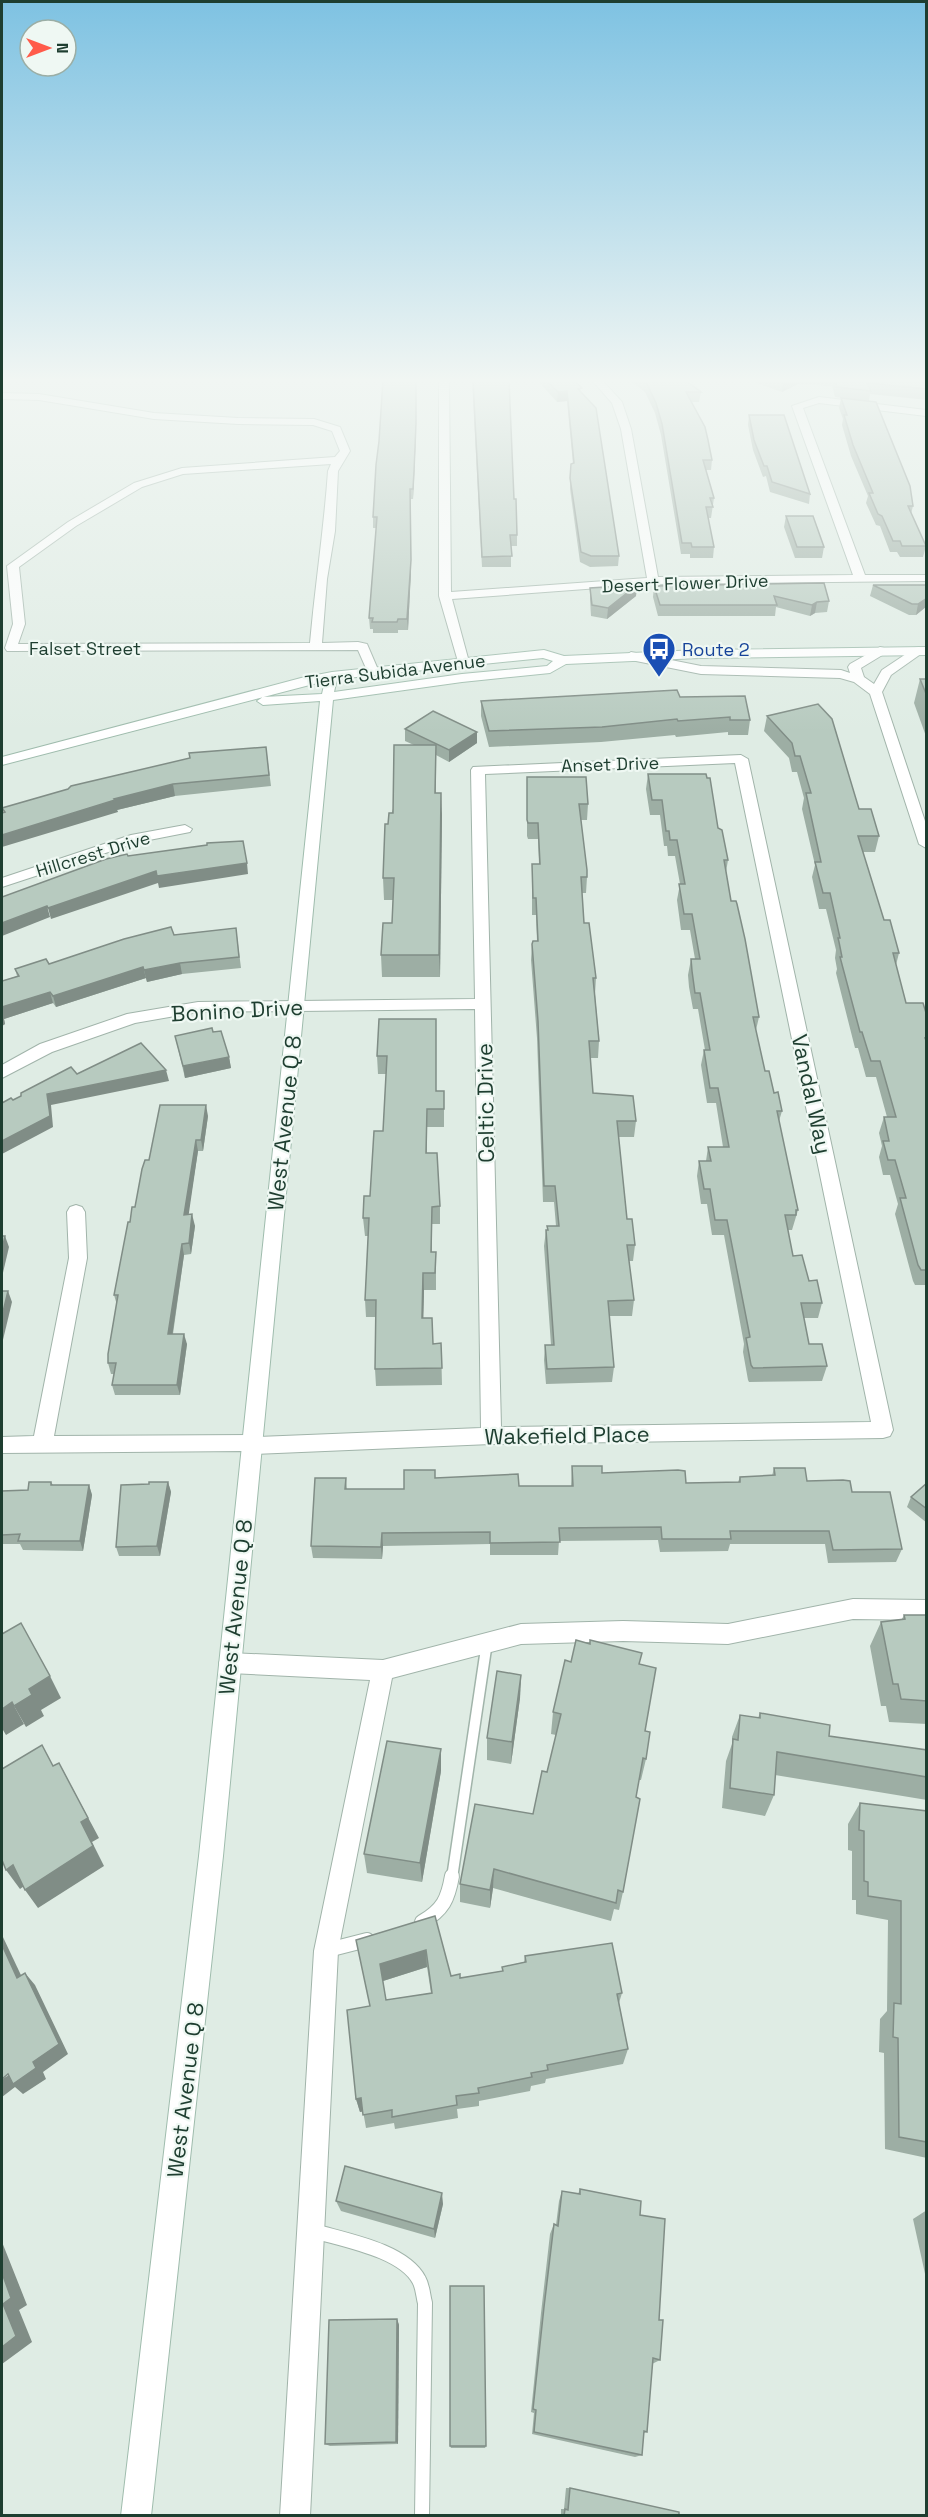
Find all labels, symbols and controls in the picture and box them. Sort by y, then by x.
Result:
north arrow [18,18,78,78]
text: N [52,43,73,53]
street label: Desert Flower Drive [601,569,769,597]
bus stop icon: Route 2 [641,631,677,678]
street label: Falset Street [29,637,141,660]
place label: Route 2 [682,638,750,661]
street label: Tierra Subida Avenue [303,649,487,693]
street label: Anset Drive [561,751,659,777]
street label: Hillcrest Drive [33,826,153,882]
street label: Bonino Drive [170,993,304,1027]
street label: Vandal Way [786,1032,838,1156]
street label: West Avenue Q 8 [261,1034,307,1212]
street label: Celtic Drive [470,1043,500,1163]
street label: Wakefield Place [484,1420,650,1450]
street label: West Avenue Q 8 [212,1518,258,1696]
street label: West Avenue Q 8 [160,2001,210,2179]

